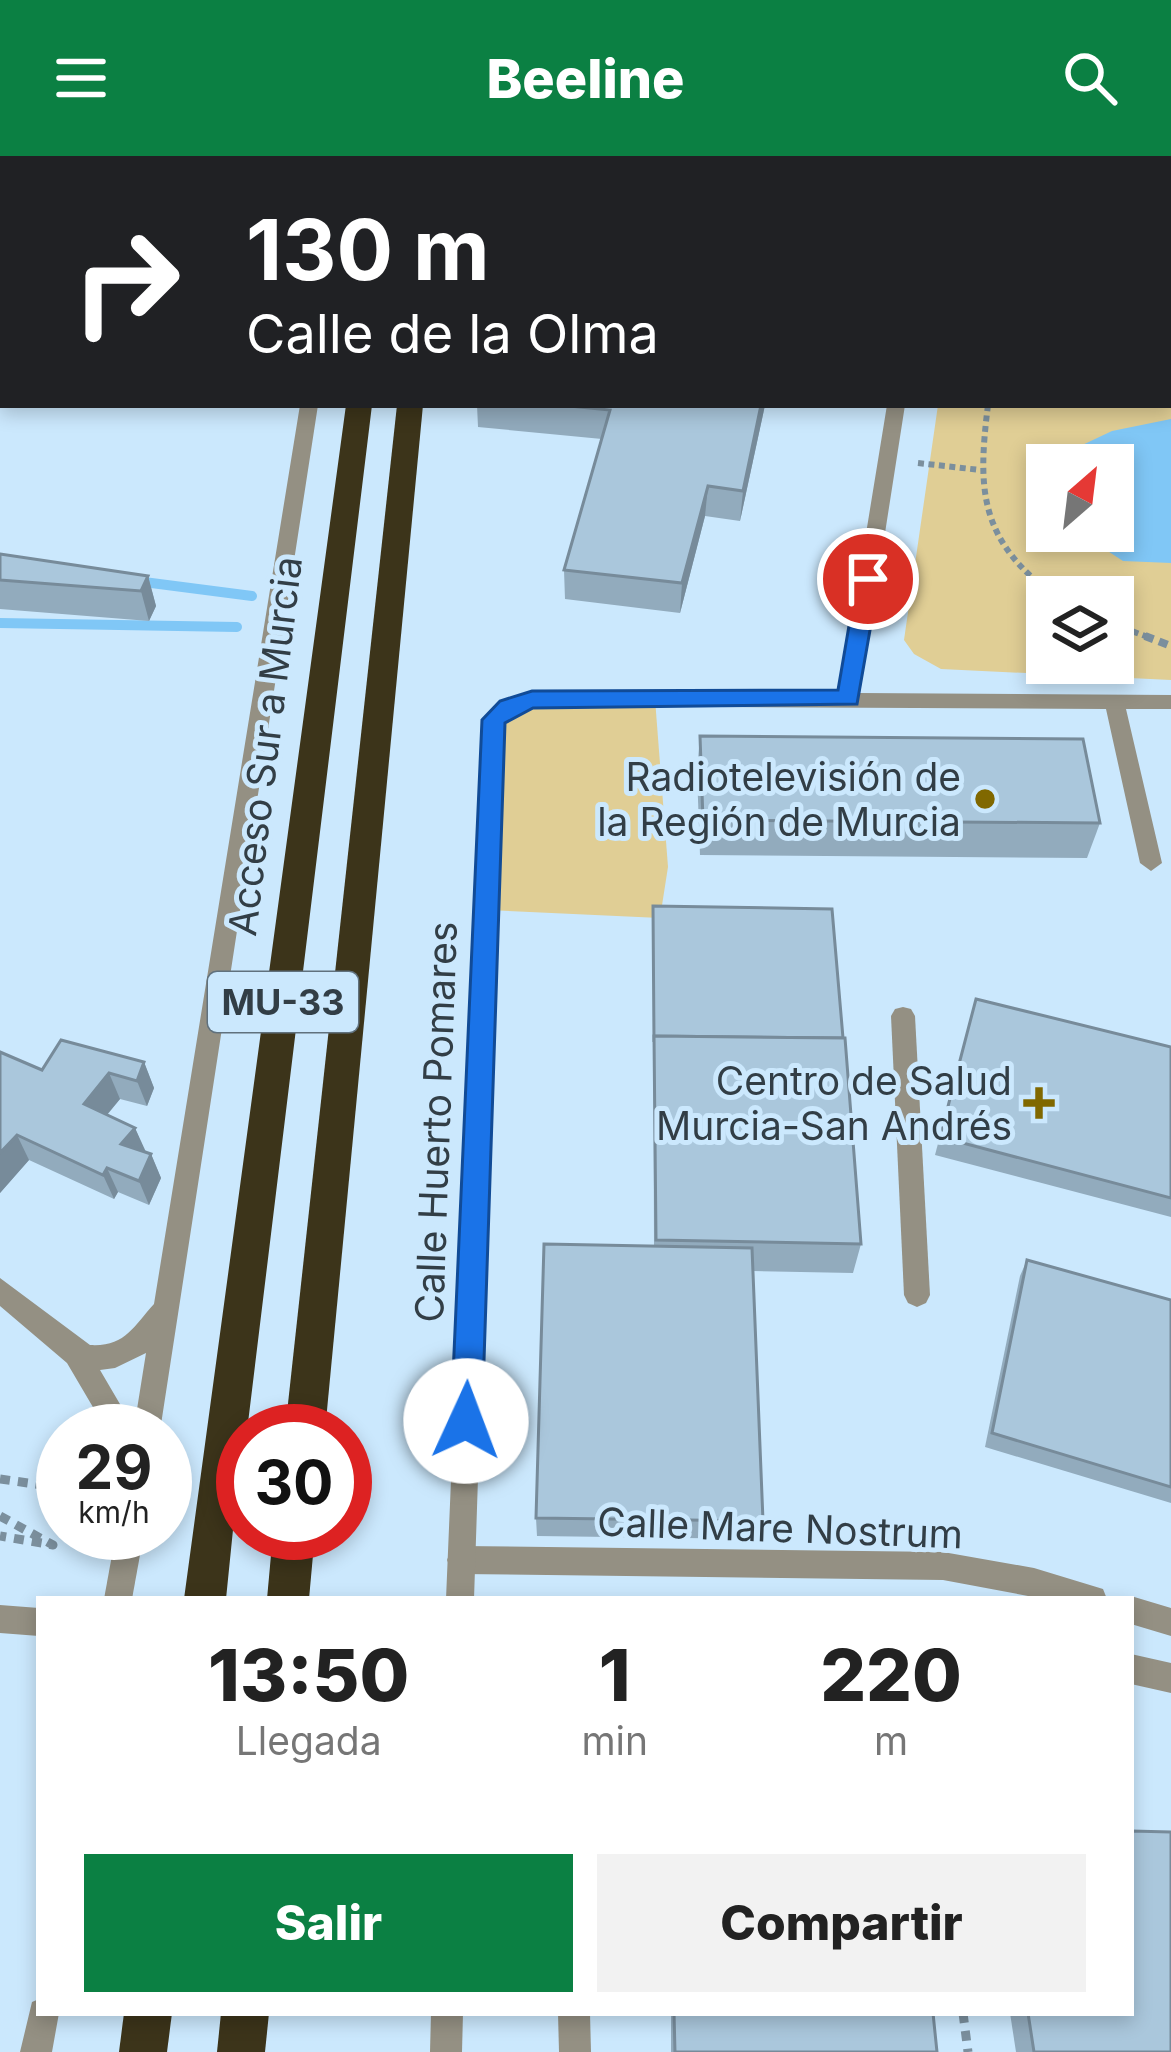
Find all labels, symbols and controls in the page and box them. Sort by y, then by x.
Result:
icon: menu [48,45,114,111]
icon: search [1057,45,1123,111]
text: Beeline [486,46,685,111]
text: 130 m [246,199,490,300]
icon: right [48,204,204,360]
text: Calle de la Olma [246,301,659,366]
north arrow [1026,444,1134,552]
map controls [1026,444,1134,684]
pin [817,528,919,630]
icon: arrive [835,546,901,612]
street label: Acceso Sur a Murcia [218,554,311,938]
button: layers [1026,576,1134,684]
place label: Radiotelevisión de la Región de Murcia [597,753,961,845]
marker: Radiotelevisión de la Región de Murcia [972,786,998,812]
street label: Calle Huerto Pomares [405,921,466,1323]
road number: MU-33 [208,972,358,1032]
place label: Centro de Salud Murcia-San Andrés [656,1057,1012,1149]
marker: Centro de Salud Murcia-San Andrés [1023,1087,1055,1119]
position arrow [403,1358,529,1484]
speed limit sign: 30 [216,1404,372,1560]
text: 29 [76,1431,152,1503]
text: km/h [78,1494,150,1530]
street label: Calle Mare Nostrum [596,1498,964,1557]
text: 13:50 [208,1631,409,1718]
text: 1 [599,1631,631,1718]
text: 220 [820,1631,962,1718]
text: Llegada [236,1717,382,1764]
text: min [581,1717,648,1764]
text: m [874,1717,908,1764]
button: Salir [84,1854,573,1992]
button: Compartir [597,1854,1086,1992]

